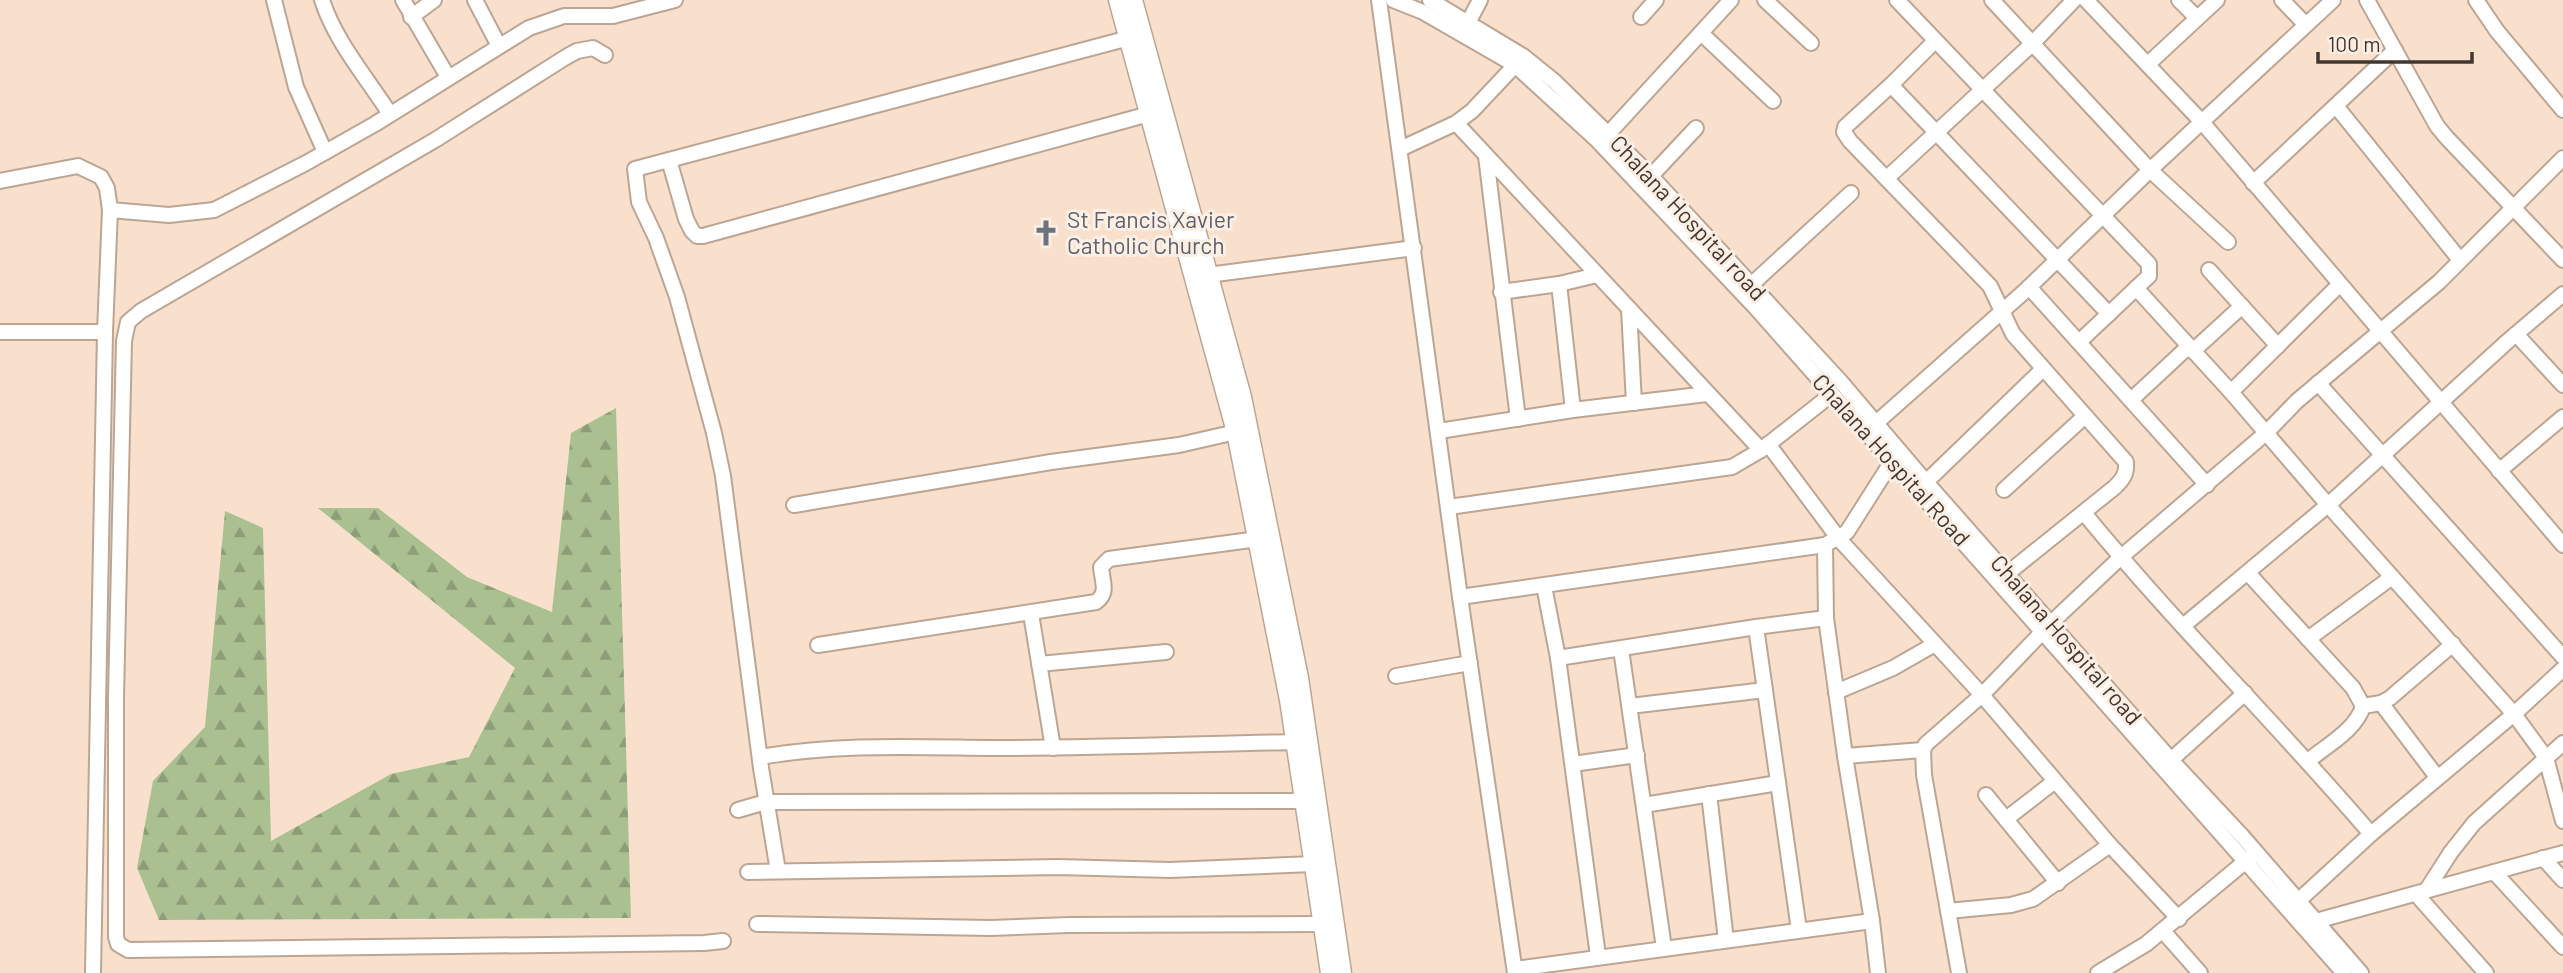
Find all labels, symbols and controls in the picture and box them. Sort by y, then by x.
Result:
scale bar [2318,21,2472,65]
text: 100 m [2328,31,2381,56]
street label: Chalana Hospital road [1605,129,1773,306]
place label: St Francis Xavier Catholic Church [1067,205,1235,259]
church icon: St Francis Xavier Catholic Church [1031,218,1061,248]
street label: Chalana Hospital Road [1807,367,1976,551]
street label: Chalana Hospital road [1985,549,2148,730]

